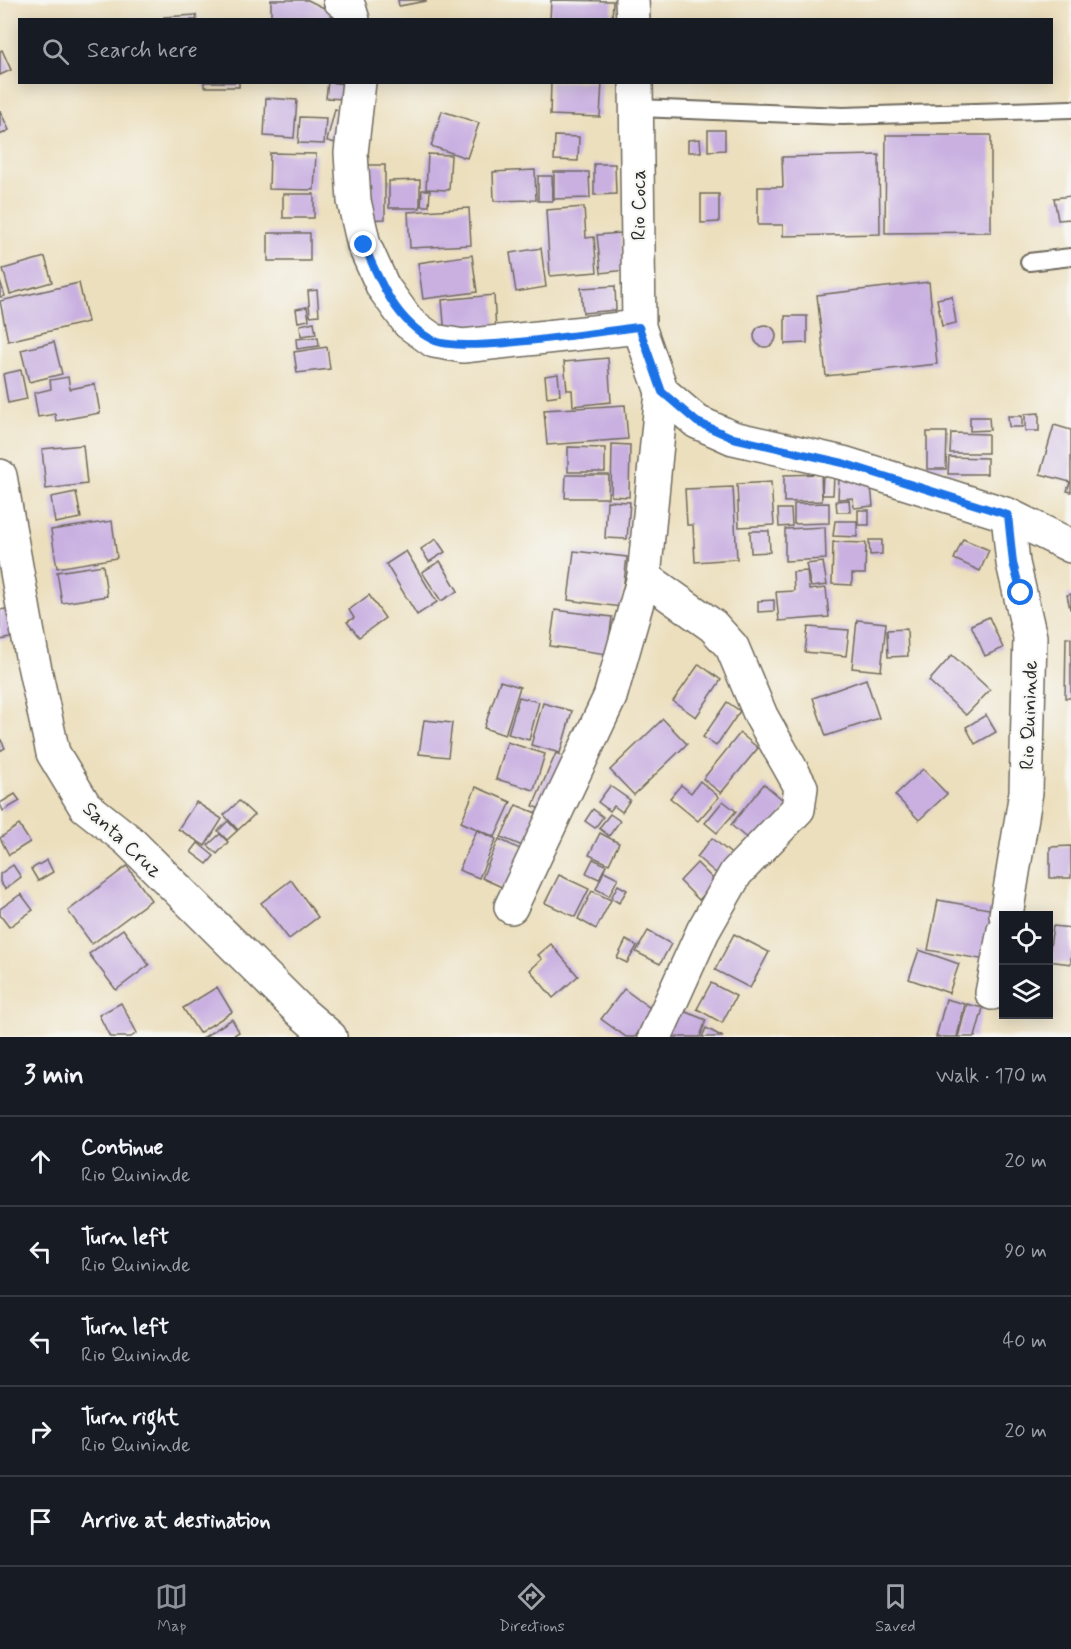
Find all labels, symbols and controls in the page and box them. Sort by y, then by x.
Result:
search box [18,18,1053,84]
icon: search [39,35,72,68]
text: Search here [87,37,198,65]
street label: Rio Coca [626,169,653,241]
route end [350,231,376,257]
route start [1007,579,1033,605]
street label: Rio Quininde [1014,660,1045,770]
street label: Santa Cruz [76,796,168,884]
map controls [999,911,1053,1019]
button: locate [999,911,1053,965]
button: layers [999,965,1053,1019]
text: 3 min [24,1059,84,1093]
text: Walk · 170 m [936,1063,1047,1090]
text: Continue [81,1134,163,1162]
icon: ahead [24,1145,57,1178]
text: 20 m [1004,1148,1047,1175]
text: Rio Quininde [81,1162,190,1189]
text: Turn left [81,1224,169,1252]
icon: left [24,1235,57,1268]
text: 90 m [1004,1238,1047,1265]
text: Rio Quininde [81,1252,190,1279]
text: Turn left [81,1314,169,1342]
icon: left [24,1325,57,1358]
text: 40 m [1003,1328,1047,1355]
text: Rio Quininde [81,1342,190,1369]
text: Turn right [81,1404,179,1432]
icon: right [24,1415,57,1448]
text: 20 m [1004,1418,1047,1445]
text: Rio Quininde [81,1432,190,1459]
icon: arrive [24,1505,57,1538]
text: Arrive at destination [81,1507,271,1535]
tab: Map [155,1580,188,1637]
tab: Directions [499,1580,565,1637]
tab: Saved [875,1580,916,1637]

